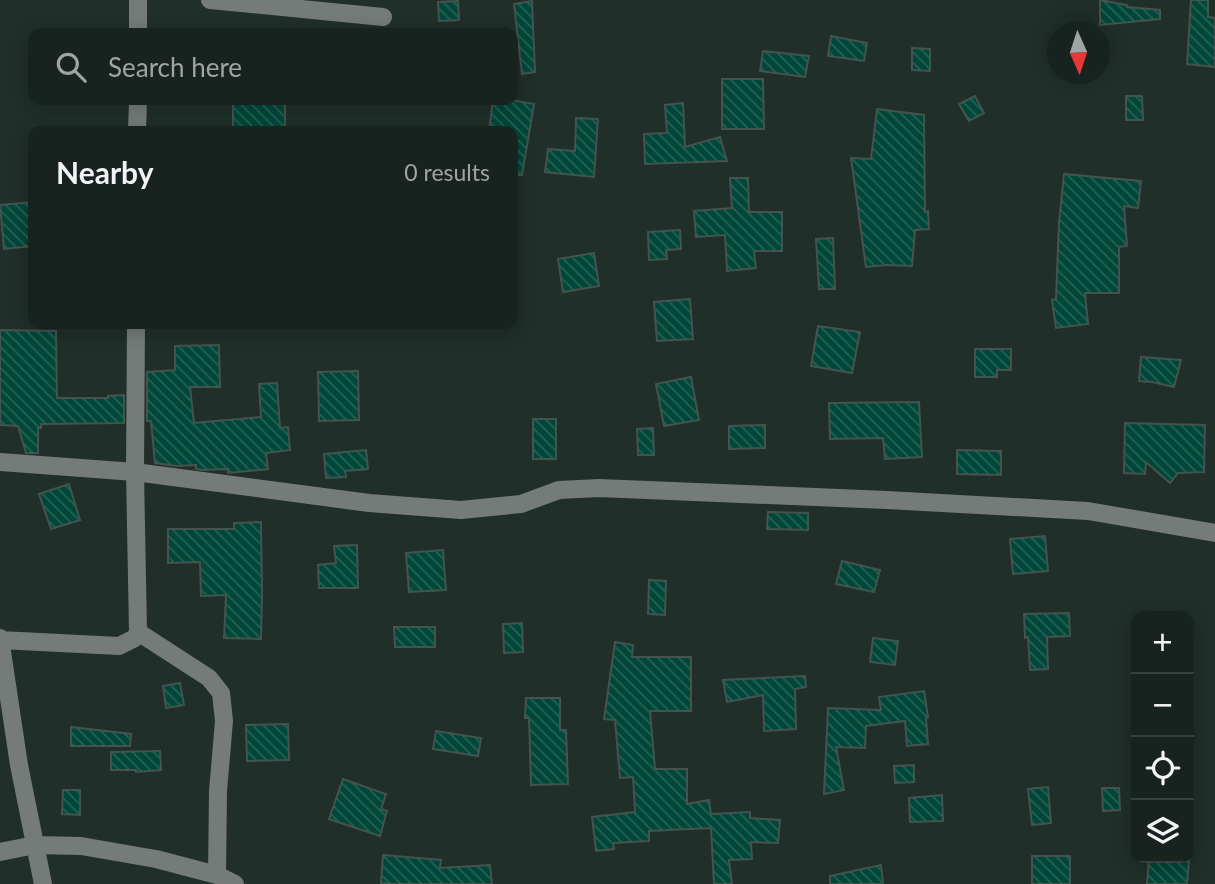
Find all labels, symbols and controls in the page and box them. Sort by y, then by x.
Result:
north arrow [1047,21,1110,84]
search box [28,28,518,105]
icon: search [52,48,90,86]
text: Search here [108,51,242,83]
text: Nearby [56,154,154,190]
text: 0 results [404,158,490,186]
map controls [1131,611,1194,863]
button: + [1131,611,1194,674]
button: − [1131,674,1194,737]
button: locate [1131,737,1194,800]
button: layers [1131,800,1194,863]

